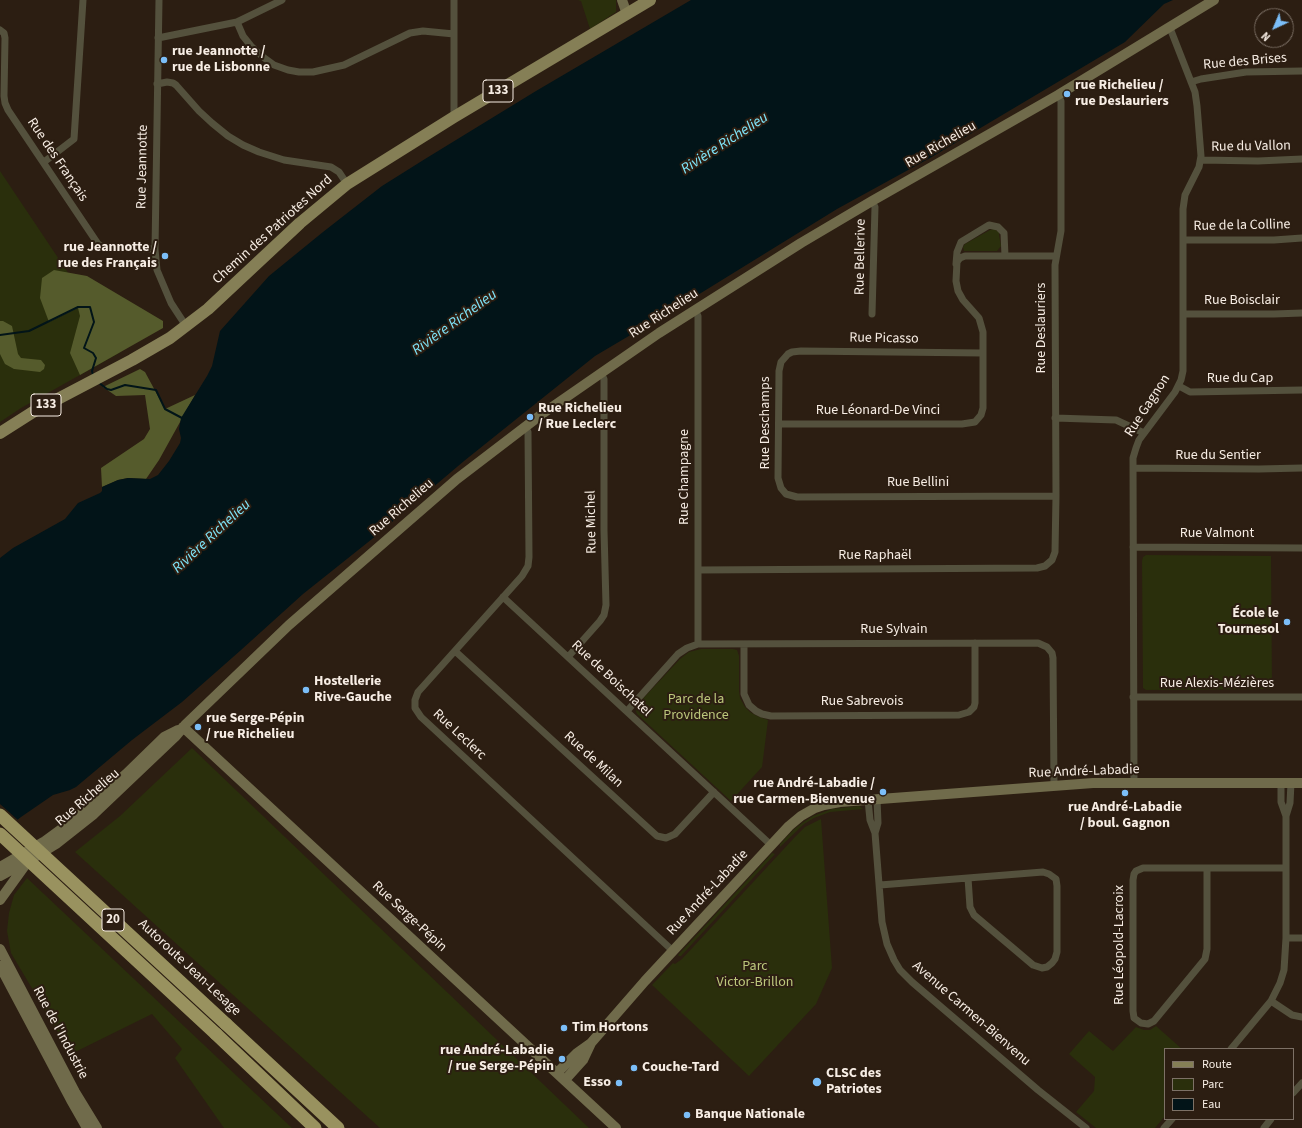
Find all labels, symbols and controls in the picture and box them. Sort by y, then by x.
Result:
north arrow [1254,8,1294,48]
text: N [1258,28,1274,44]
place label: rue Jeannotte / rue de Lisbonne [172,44,270,76]
street label: Rue des Brises [1202,50,1288,74]
marker: rue Jeannotte / rue de Lisbonne [159,55,169,65]
place label: rue Richelieu / rue Deslauriers [1075,78,1169,110]
road number: 133 [483,80,513,102]
marker: rue Richelieu / rue Deslauriers [1062,89,1072,99]
water label: Rivière Richelieu [678,109,772,179]
street label: Rue des Français [23,115,91,205]
street label: Rue Richelieu [902,118,980,172]
street label: Rue Jeannotte [134,125,152,209]
street label: Rue du Vallon [1211,138,1291,156]
street label: Chemin des Patriotes Nord [210,172,336,288]
street label: Rue de la Colline [1193,217,1291,235]
street label: Rue Bellerive [852,219,870,295]
place label: rue Jeannotte / rue des Français [58,240,157,272]
marker: rue Jeannotte / rue des Français [160,251,170,261]
street label: Rue Deslauriers [1034,283,1050,373]
street label: Rue Richelieu [626,285,702,343]
water label: Rivière Richelieu [409,286,501,360]
street label: Rue Boisclair [1204,293,1280,309]
street label: Rue Picasso [849,330,919,348]
street label: Rue du Cap [1207,371,1273,387]
street label: Rue Gagnon [1122,372,1174,440]
street label: Rue Deschamps [758,376,774,470]
road number: 133 [31,394,61,416]
place label: Rue Richelieu / Rue Leclerc [538,401,622,434]
street label: Rue Léonard-De Vinci [816,403,940,419]
marker: Rue Richelieu / Rue Leclerc [525,412,535,422]
street label: Rue Champagne [677,429,693,525]
street label: Rue du Sentier [1175,448,1261,464]
street label: Rue Bellini [887,475,949,491]
street label: Rue Richelieu [367,476,437,540]
street label: Rue Michel [583,490,601,554]
water label: Rivière Richelieu [169,496,255,578]
street label: Rue Valmont [1180,526,1254,542]
street label: Rue Raphaël [838,548,912,564]
place label: École le Tournesol [1218,606,1279,638]
marker: École le Tournesol [1282,617,1292,627]
street label: Rue Sylvain [860,622,928,638]
street label: Rue de Boischatel [567,637,655,721]
place label: Hostellerie Rive-Gauche [314,674,392,706]
street label: Rue Alexis-Mézières [1160,676,1274,692]
marker: Hostellerie Rive-Gauche [301,685,311,695]
park label: Parc de la Providence [663,692,729,724]
street label: Rue Sabrevois [821,694,903,710]
street label: Rue Leclerc [429,706,489,764]
place label: rue Serge-Pépin / rue Richelieu [206,711,304,744]
marker: rue Serge-Pépin / rue Richelieu [193,722,203,732]
street label: Rue de Milan [560,728,626,792]
street label: Rue André-Labadie [1028,762,1140,782]
street label: Rue Richelieu [53,766,123,830]
place label: rue André-Labadie / rue Carmen-Bienvenue [733,776,875,808]
marker: rue André-Labadie / rue Carmen-Bienvenue [878,787,888,797]
marker: rue André-Labadie / boul. Gagnon [1120,788,1130,798]
place label: rue André-Labadie / boul. Gagnon [1068,800,1182,832]
street label: Rue André-Labadie [664,847,752,939]
street label: Rue Serge-Pépin [368,878,450,956]
street label: Rue Léopold-Lacroix [1112,885,1128,1005]
road number: 20 [102,909,124,931]
street label: Autoroute Jean-Lesage [134,916,244,1020]
street label: Avenue Carmen-Bienvenu [908,958,1034,1070]
park label: Parc Victor-Brillon [717,959,793,992]
street label: Rue de l'Industrie [29,984,91,1082]
place label: Tim Hortons [572,1020,648,1036]
marker: Tim Hortons [559,1023,569,1033]
place label: rue André-Labadie / rue Serge-Pépin [440,1043,554,1076]
legend [1164,1048,1294,1120]
marker: rue André-Labadie / rue Serge-Pépin [557,1054,567,1064]
text: Route [1202,1056,1232,1073]
place label: Couche-Tard [642,1060,719,1076]
marker: Couche-Tard [629,1063,639,1073]
place label: CLSC des Patriotes [826,1066,882,1098]
place label: Esso [583,1075,611,1091]
marker: CLSC des Patriotes [811,1076,823,1088]
text: Parc [1202,1076,1224,1093]
marker: Esso [614,1078,624,1088]
text: Eau [1202,1096,1221,1113]
place label: Banque Nationale [695,1107,805,1123]
marker: Banque Nationale [682,1110,692,1120]

